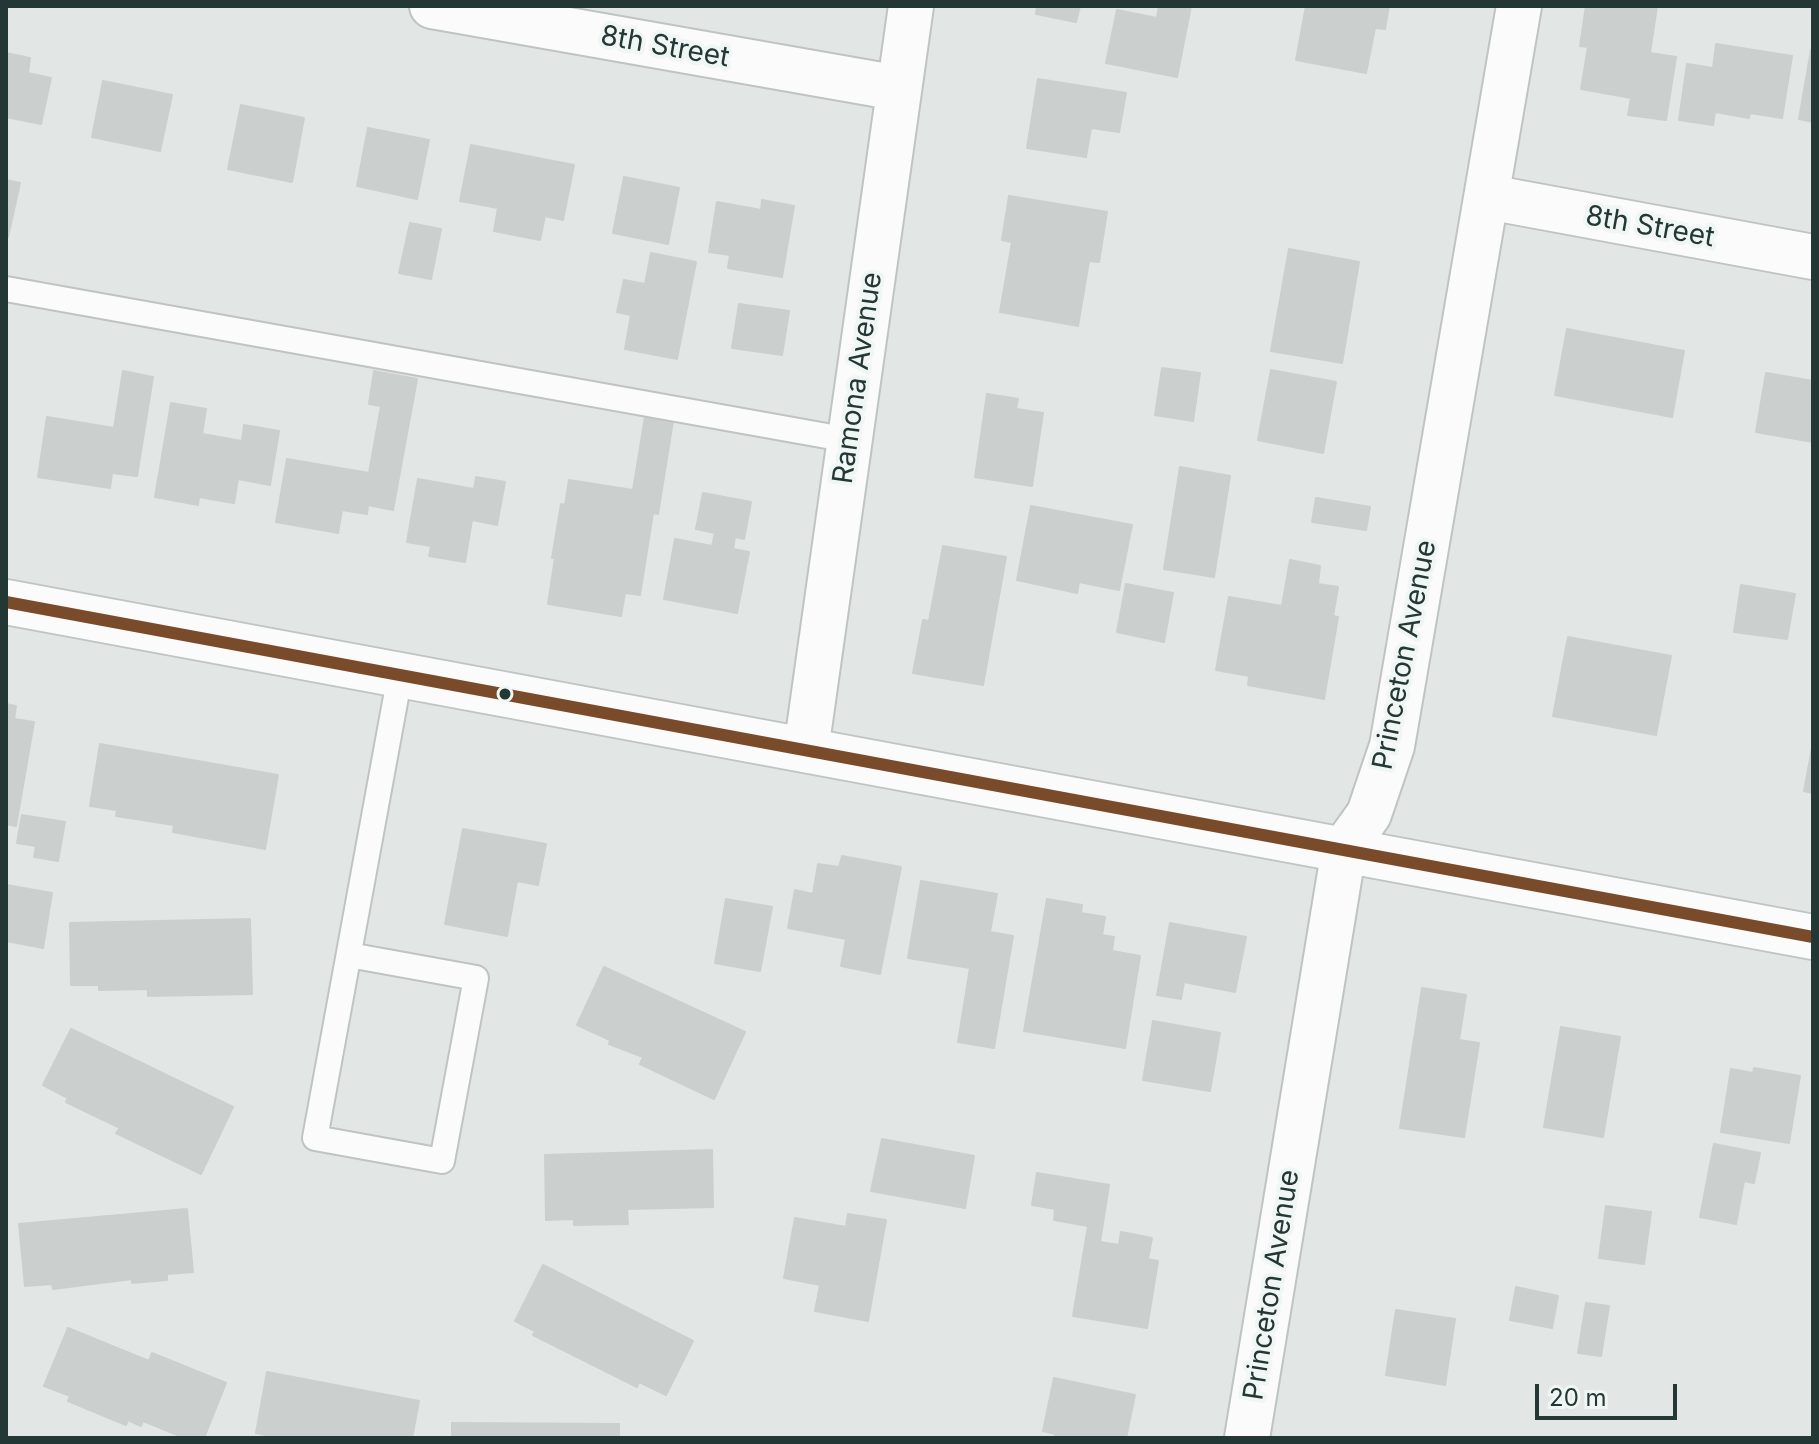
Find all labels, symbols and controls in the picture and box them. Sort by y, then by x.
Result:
street label: 8th Street [598,19,732,75]
street label: 8th Street [1583,199,1717,255]
street label: Ramona Avenue [827,270,889,486]
street label: Princeton Avenue [1366,537,1444,773]
unlabelled marker [497,686,513,702]
street label: Princeton Avenue [1237,1167,1307,1403]
scale bar [1539,1368,1681,1418]
text: 20 m [1549,1383,1607,1412]

